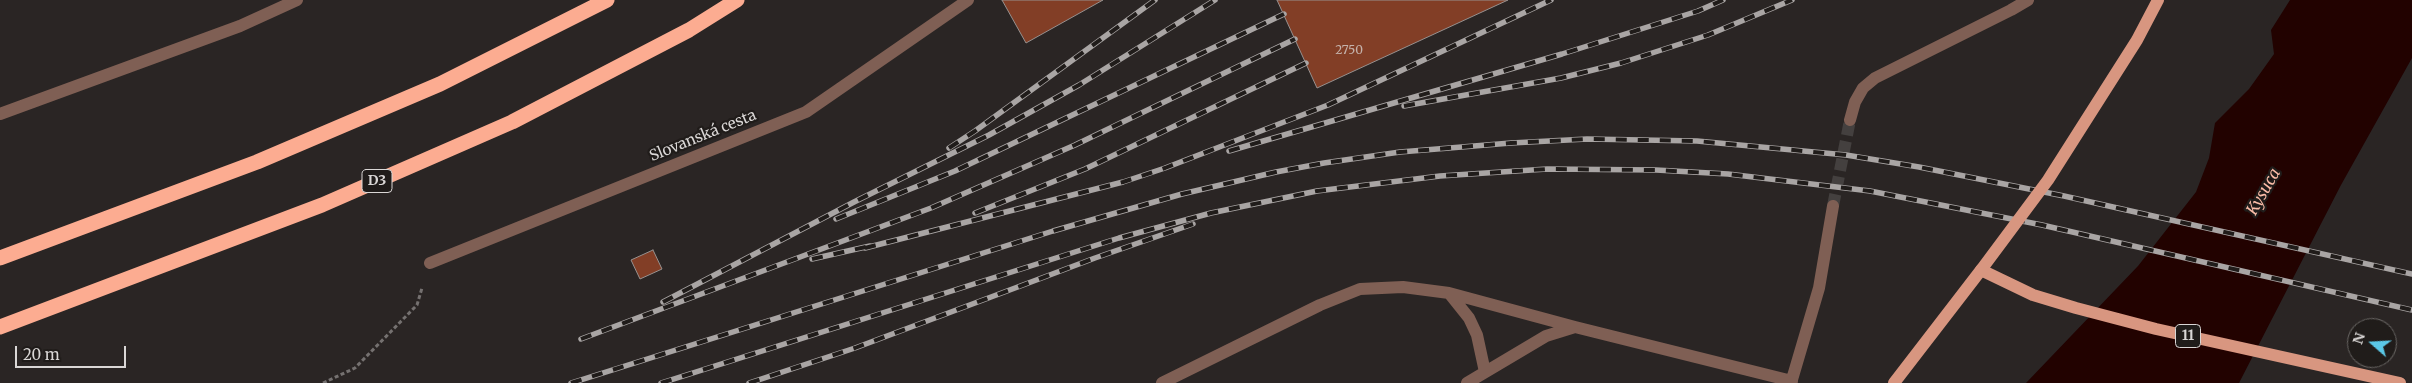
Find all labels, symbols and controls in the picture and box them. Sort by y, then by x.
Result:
house number: 2750 [1335,44,1363,58]
street label: Slovanská cesta [647,106,759,166]
water label: Kysuca [2243,165,2285,219]
road number: D3 [362,170,392,192]
north arrow [2347,318,2397,368]
road number: 11 [2176,324,2200,348]
text: N [2348,330,2369,347]
scale bar [18,336,129,368]
text: 20 m [23,345,60,364]

